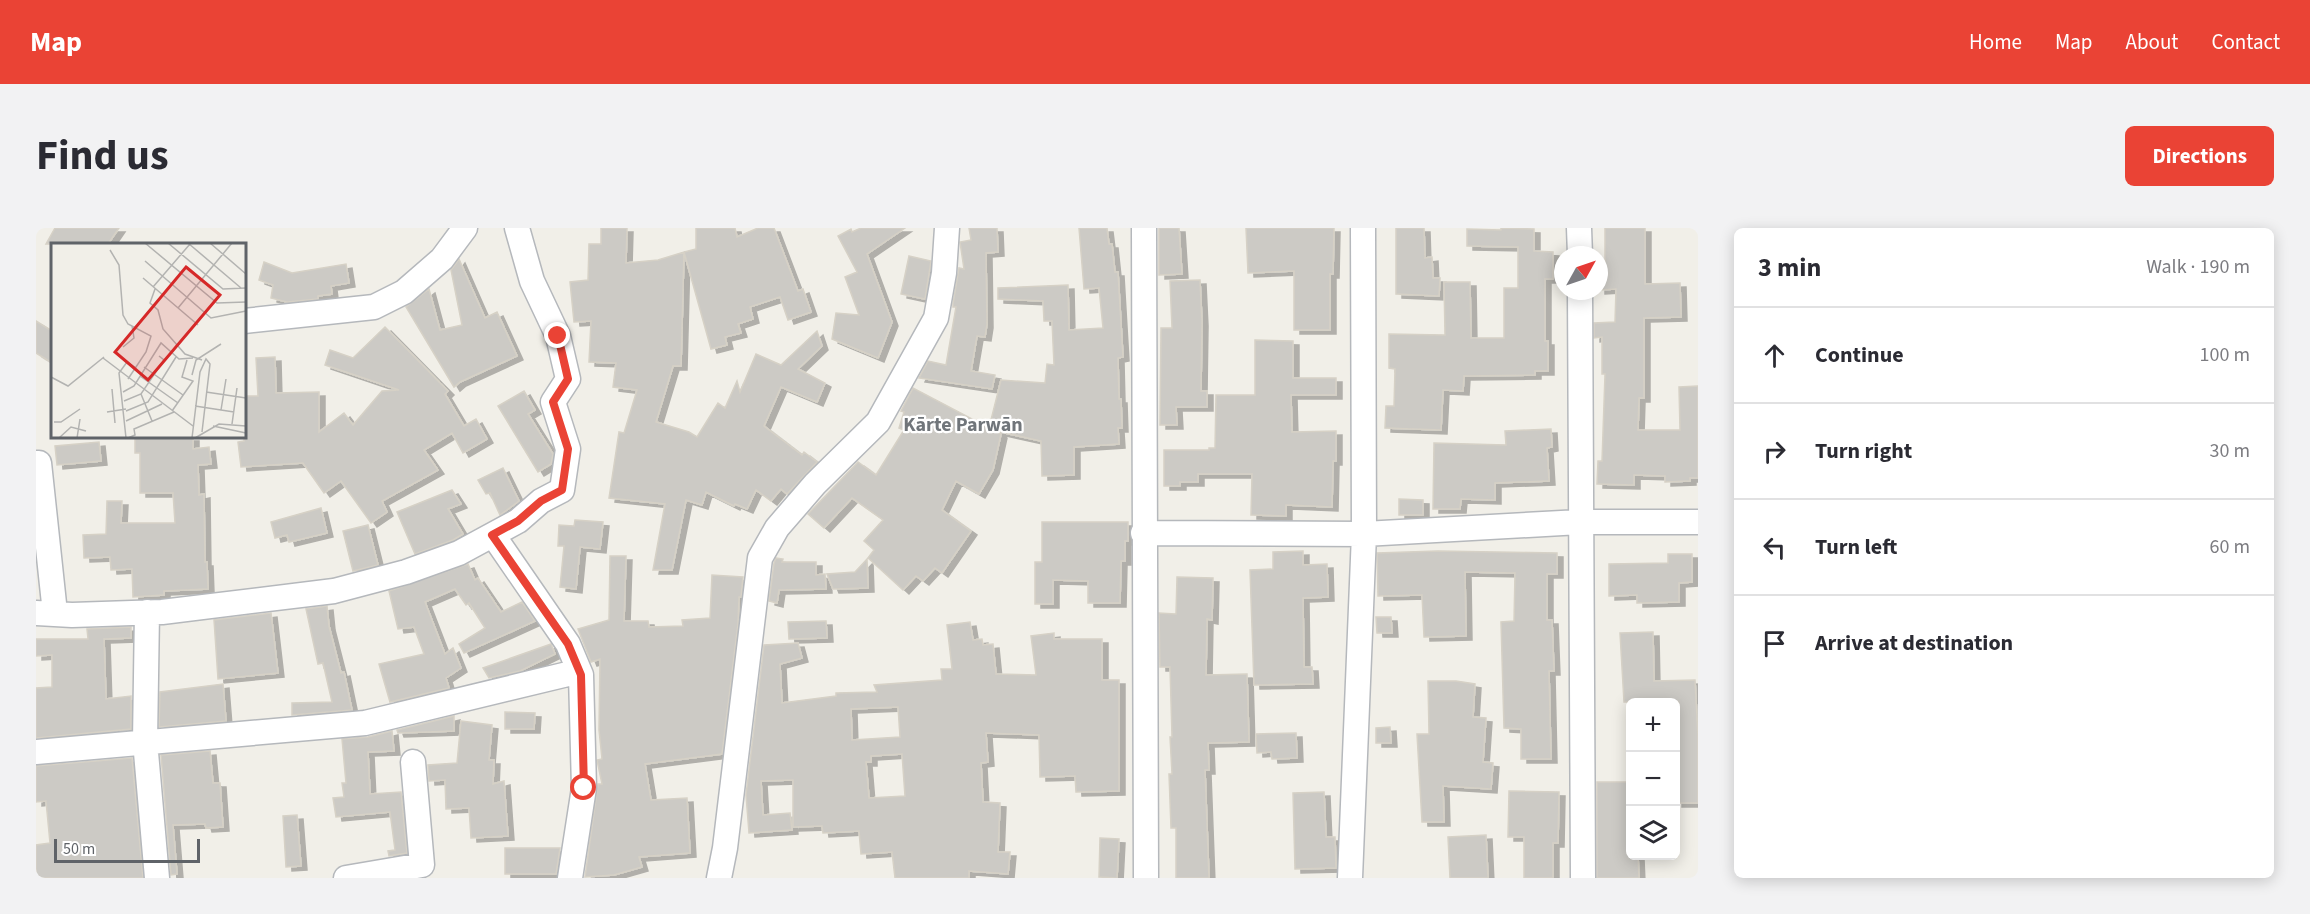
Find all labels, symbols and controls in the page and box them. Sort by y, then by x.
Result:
text: Map [30,22,82,62]
text: Home [1969,27,2022,57]
text: Map [2055,27,2093,57]
text: About [2126,27,2178,57]
text: Contact [2211,27,2280,57]
text: Find us [36,126,169,186]
button: Directions [2125,126,2274,186]
inset map [51,243,246,438]
north arrow [1554,246,1608,300]
text: 3 min [1758,249,1821,286]
text: Walk · 190 m [2146,253,2250,281]
route end [544,322,570,348]
icon: ahead [1758,339,1791,372]
text: Continue [1815,339,1904,371]
text: 100 m [2200,341,2250,369]
district label: Kārte Parwān [903,411,1023,439]
icon: right [1758,435,1791,468]
text: Turn right [1815,435,1912,467]
text: 30 m [2210,437,2250,465]
icon: left [1758,531,1791,564]
text: Turn left [1815,531,1897,563]
text: 60 m [2210,533,2250,561]
icon: arrive [1758,627,1791,660]
text: Arrive at destination [1815,627,2013,659]
map controls [1626,698,1680,860]
button: + [1626,698,1680,752]
button: − [1626,752,1680,806]
route start [570,774,596,800]
button: layers [1626,806,1680,860]
scale bar [54,836,200,864]
text: 50 m [63,838,95,860]

